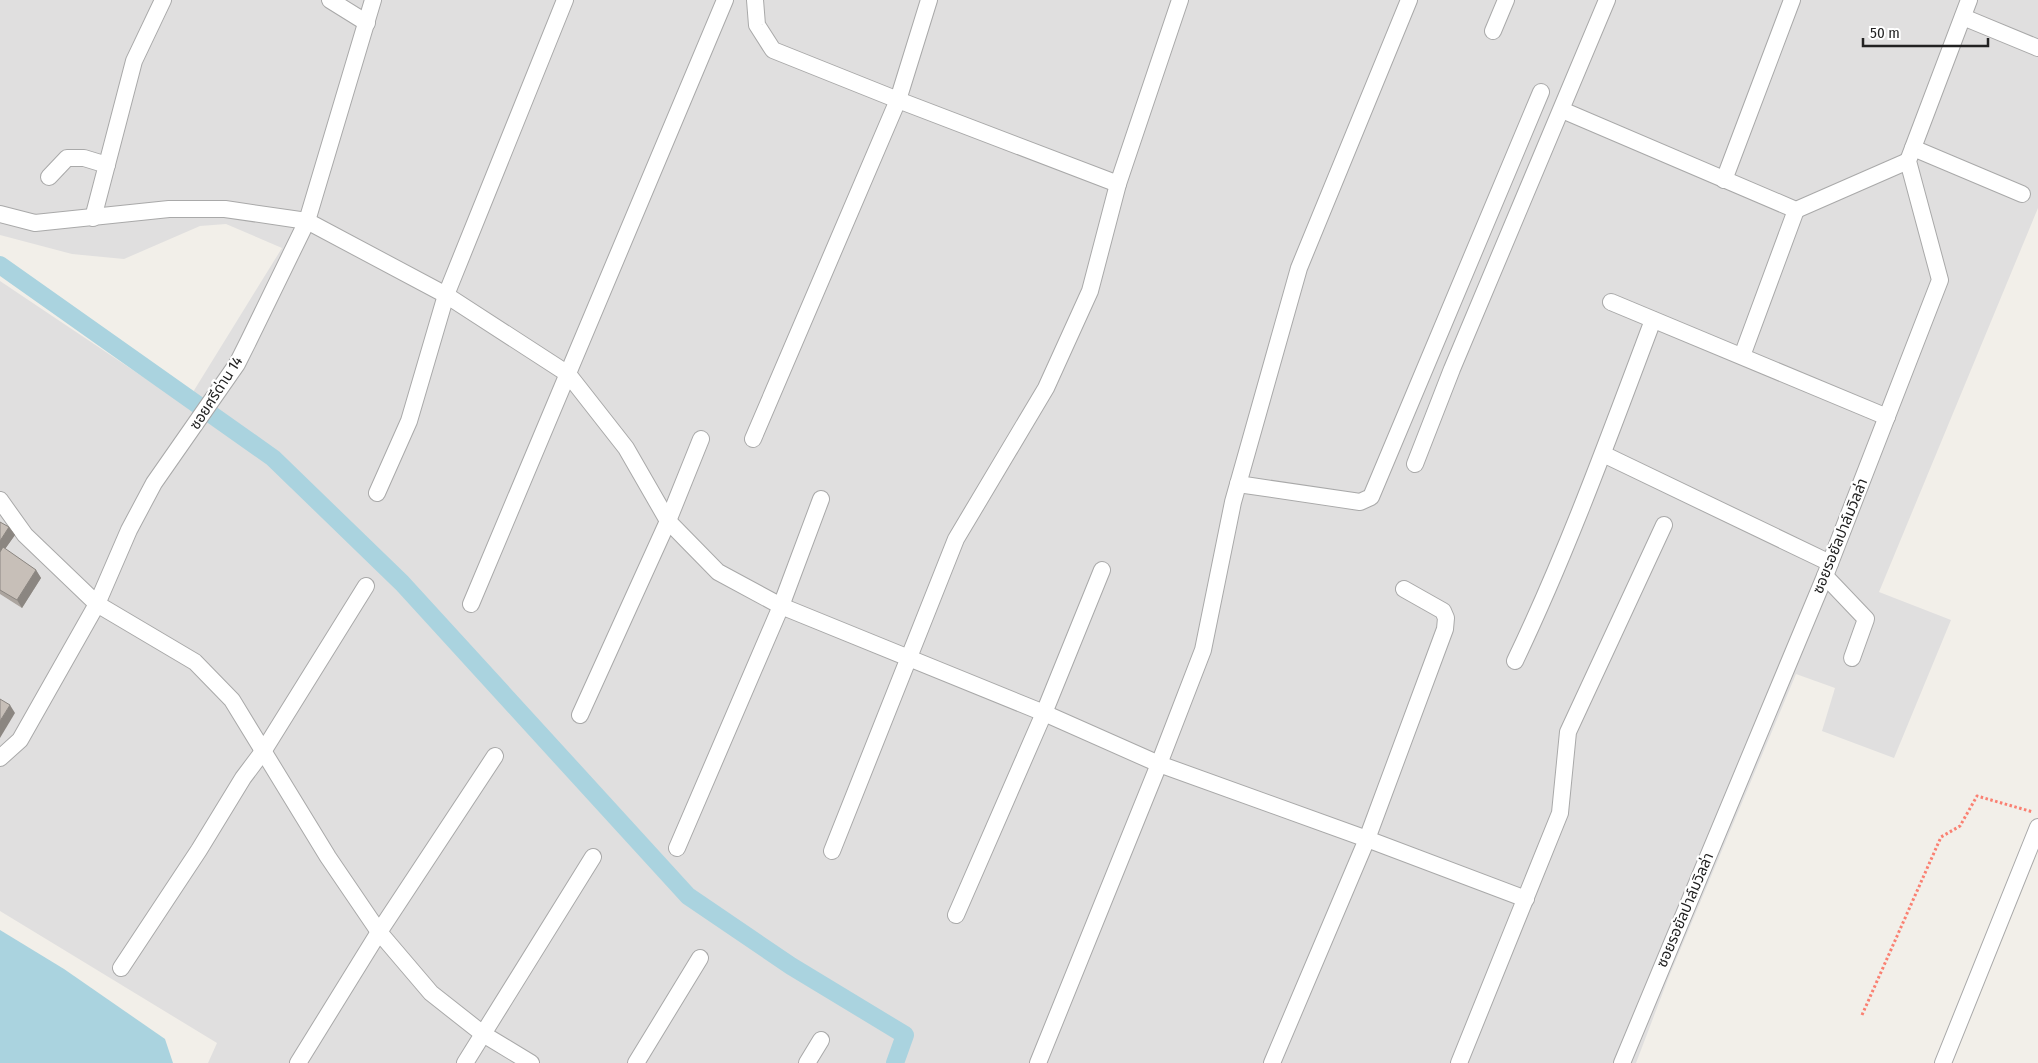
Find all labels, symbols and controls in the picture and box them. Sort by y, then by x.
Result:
scale bar [1863,15,1988,47]
text: 50 m [1870,24,1900,42]
street label: ซอยศรีด่าน 14 [186,353,246,433]
street label: ซอยรอยัลปาล์มวิลล่า [1809,476,1871,596]
street label: ซอยรอยัลปาล์มวิลล่า [1653,850,1717,970]

